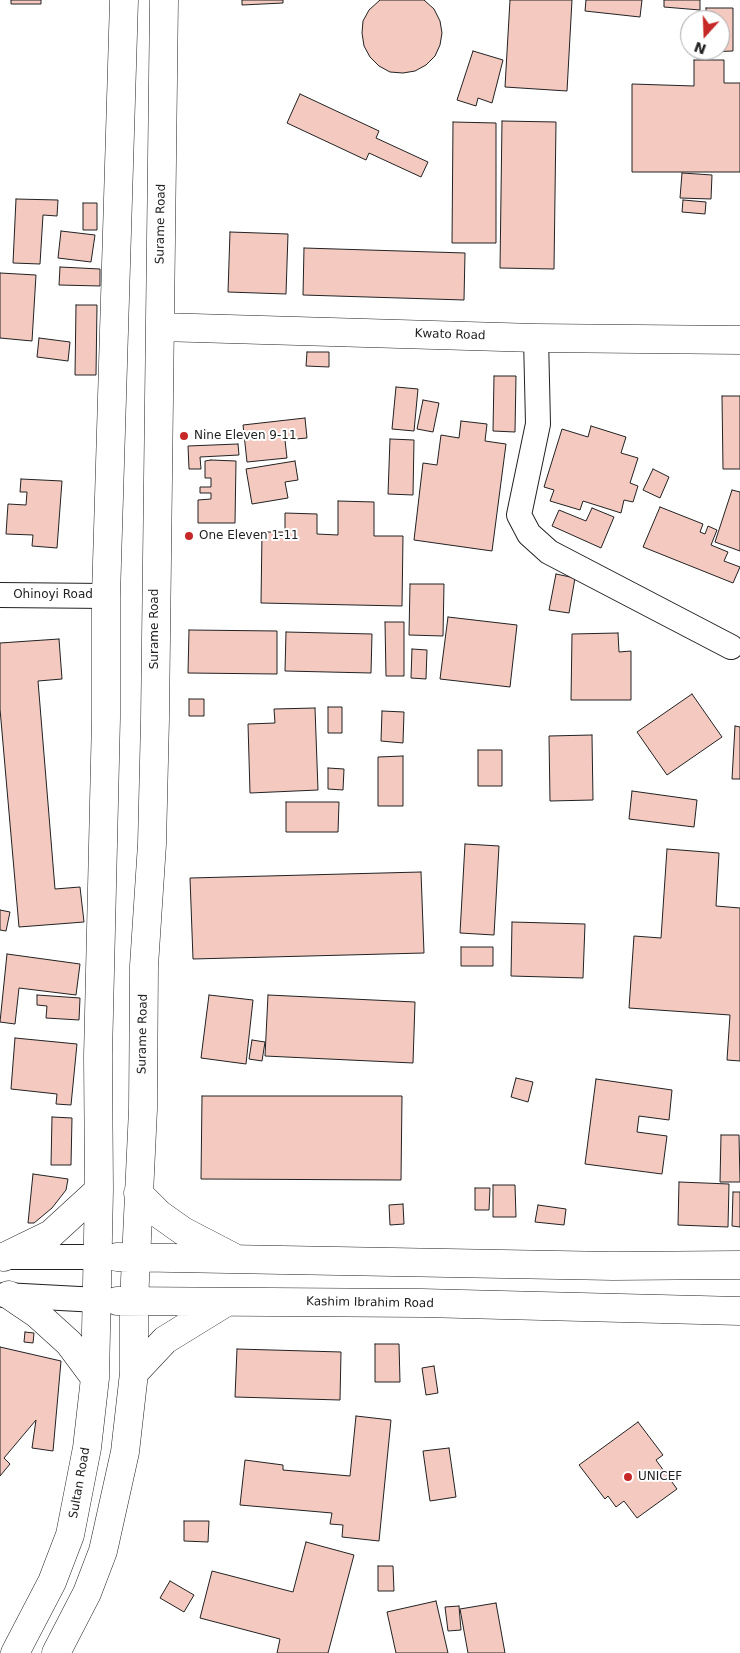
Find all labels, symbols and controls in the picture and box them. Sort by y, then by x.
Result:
north arrow [680,10,730,60]
text: N [692,39,708,58]
street label: Surame Road [153,184,169,264]
street label: Kwato Road [414,327,486,343]
place label: Nine Eleven 9-11 [194,429,297,443]
marker: Nine Eleven 9-11 [178,430,190,442]
place label: One Eleven 1-11 [199,529,299,543]
marker: One Eleven 1-11 [183,530,195,542]
street label: Ohinoyi Road [13,588,93,602]
street label: Surame Road [148,589,162,669]
street label: Surame Road [135,994,151,1074]
street label: Kashim Ibrahim Road [306,1295,434,1311]
street label: Sultan Road [67,1446,93,1520]
place label: UNICEF [638,1470,682,1484]
marker: UNICEF [622,1471,634,1483]

